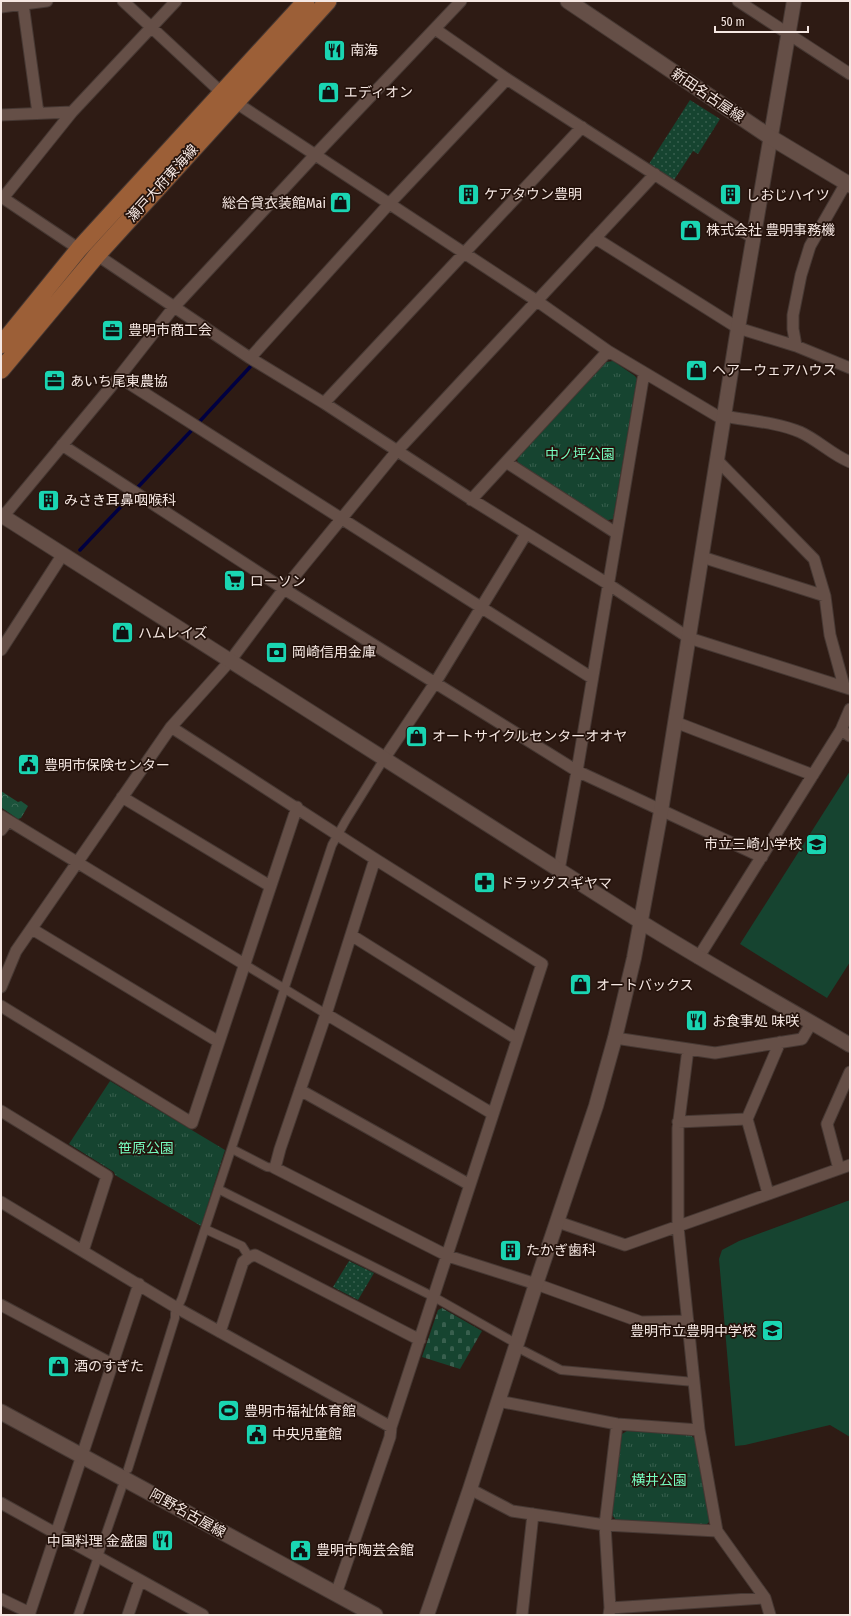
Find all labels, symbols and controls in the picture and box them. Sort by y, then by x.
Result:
scale bar [715,8,808,34]
text: 50 m [721,15,745,29]
restaurant icon: 南海 [321,37,347,63]
place label: 南海 [350,42,378,59]
street label: 新田名古屋線 [668,65,747,126]
shop icon: エディオン [315,79,341,105]
place label: エディオン [344,84,413,101]
street label: 瀬戸大府東海線 [123,141,201,225]
building icon: ケアタウン豊明 [456,181,482,207]
building icon: しおじハイツ [718,182,744,208]
place label: ケアタウン豊明 [484,186,582,203]
place label: しおじハイツ [746,187,830,204]
shop icon: 総合貸衣装館Mai [328,190,354,216]
place label: 総合貸衣装館Mai [222,195,326,212]
shop icon: 株式会社 豊明事務機 [678,217,704,243]
place label: 株式会社 豊明事務機 [706,222,835,239]
office icon: 豊明市商工会 [99,317,125,343]
place label: 豊明市商工会 [128,322,212,339]
shop icon: ヘアーウェアハウス [683,357,709,383]
place label: ヘアーウェアハウス [712,362,837,379]
office icon: あいち尾東農協 [42,368,68,394]
place label: あいち尾東農協 [70,373,168,390]
park label: 中ノ坪公園 [545,446,615,463]
building icon: みさき耳鼻咽喉科 [35,487,61,513]
place label: みさき耳鼻咽喉科 [64,492,176,509]
supermarket icon: ローソン [222,568,248,594]
place label: ローソン [250,573,306,590]
shop icon: ハムレイズ [110,620,136,646]
place label: ハムレイズ [138,625,208,642]
bank icon: 岡崎信用金庫 [264,639,290,665]
place label: 岡崎信用金庫 [292,644,376,661]
shop icon: オートサイクルセンターオオヤ [404,723,430,749]
place label: オートサイクルセンターオオヤ [432,728,627,745]
public building icon: 豊明市保険センター [15,752,41,778]
place label: 豊明市保険センター [44,757,170,774]
school or university icon: 市立三崎小学校 [804,831,830,857]
place label: 市立三崎小学校 [704,836,802,853]
pharmacy icon: ドラッグスギヤマ [472,870,498,896]
place label: ドラッグスギヤマ [500,875,612,892]
shop icon: オートバックス [568,972,594,998]
place label: オートバックス [596,977,694,994]
restaurant icon: お食事処 味咲 [684,1008,710,1034]
place label: お食事処 味咲 [712,1013,799,1030]
park label: 笹原公園 [118,1140,174,1157]
building icon: たかぎ歯科 [498,1237,524,1263]
place label: たかぎ歯科 [526,1242,596,1259]
school or university icon: 豊明市立豊明中学校 [759,1318,785,1344]
place label: 豊明市立豊明中学校 [630,1323,756,1340]
shop icon: 酒のすぎた [45,1353,71,1379]
place label: 酒のすぎた [74,1358,144,1375]
sports icon: 豊明市福祉体育館 [215,1398,241,1424]
place label: 豊明市福祉体育館 [244,1403,356,1420]
public building icon: 中央児童館 [243,1421,269,1447]
place label: 中央児童館 [272,1426,342,1443]
park label: 横井公園 [631,1472,687,1489]
street label: 阿野名古屋線 [147,1486,229,1541]
restaurant icon: 中国料理 金盛園 [150,1528,176,1554]
place label: 中国料理 金盛園 [47,1533,148,1550]
public building icon: 豊明市陶芸会館 [287,1537,313,1563]
place label: 豊明市陶芸会館 [316,1542,414,1559]

